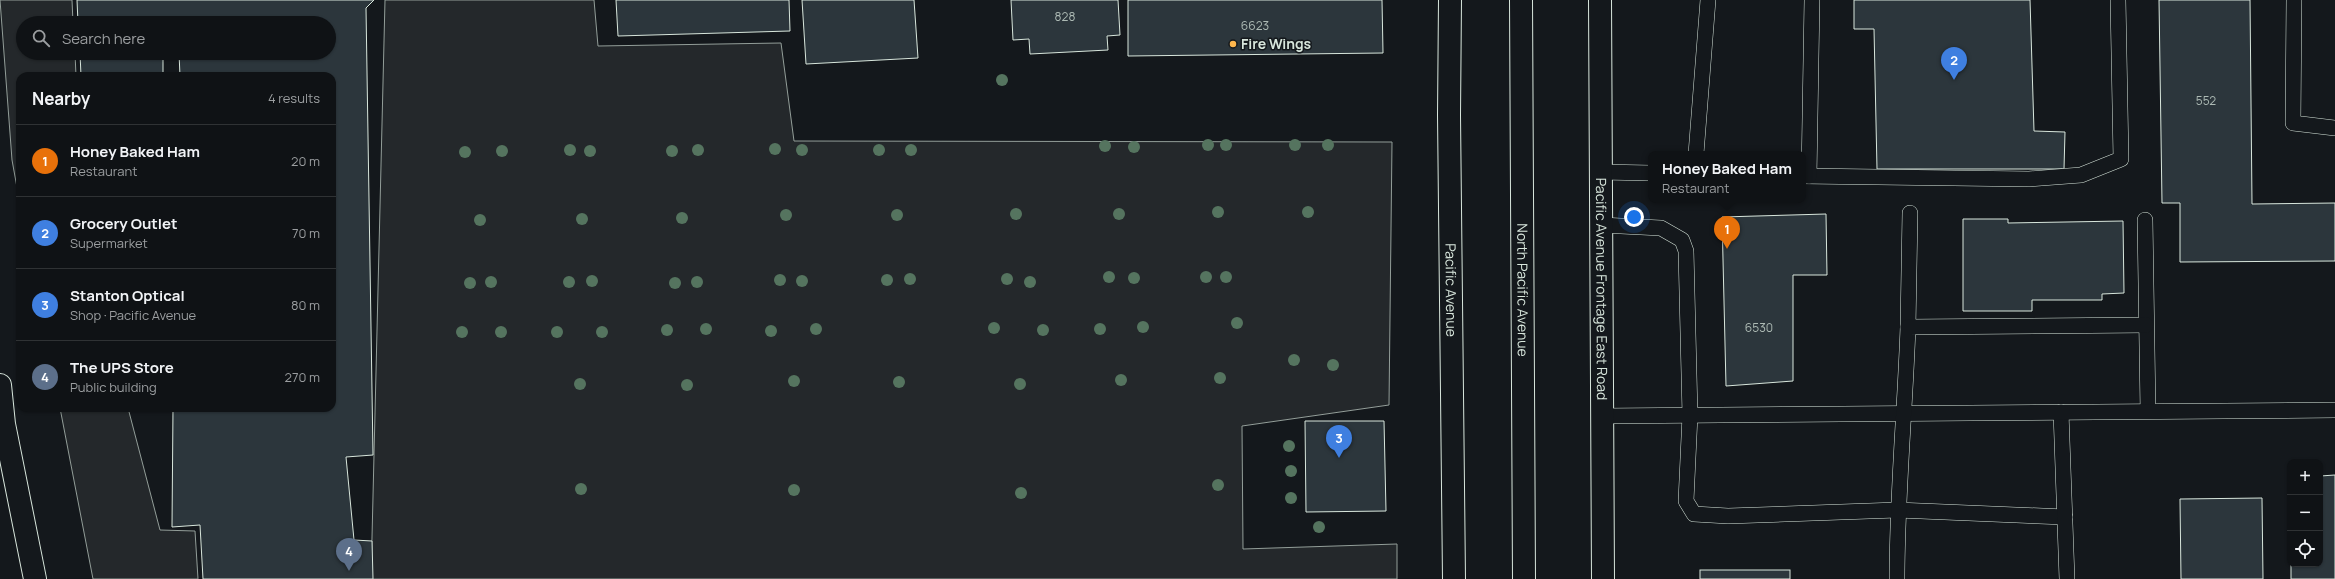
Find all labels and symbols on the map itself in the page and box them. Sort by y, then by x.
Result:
house number: 828 [1055,8,1075,25]
house number: 6623 [1241,17,1269,34]
place label: Fire Wings [1241,34,1312,53]
marker: Fire Wings [1228,39,1238,49]
pin: 2 [1941,47,1967,80]
house number: 552 [2196,92,2216,109]
street label: Pacific Avenue Frontage East Road [1592,178,1612,400]
your location [1624,207,1644,227]
pin: 1 [1714,216,1740,249]
street label: North Pacific Avenue [1513,223,1533,357]
street label: Pacific Avenue [1441,243,1461,337]
house number: 6530 [1745,319,1773,336]
pin: 3 [1326,425,1352,458]
pin: 4 [336,538,362,571]

